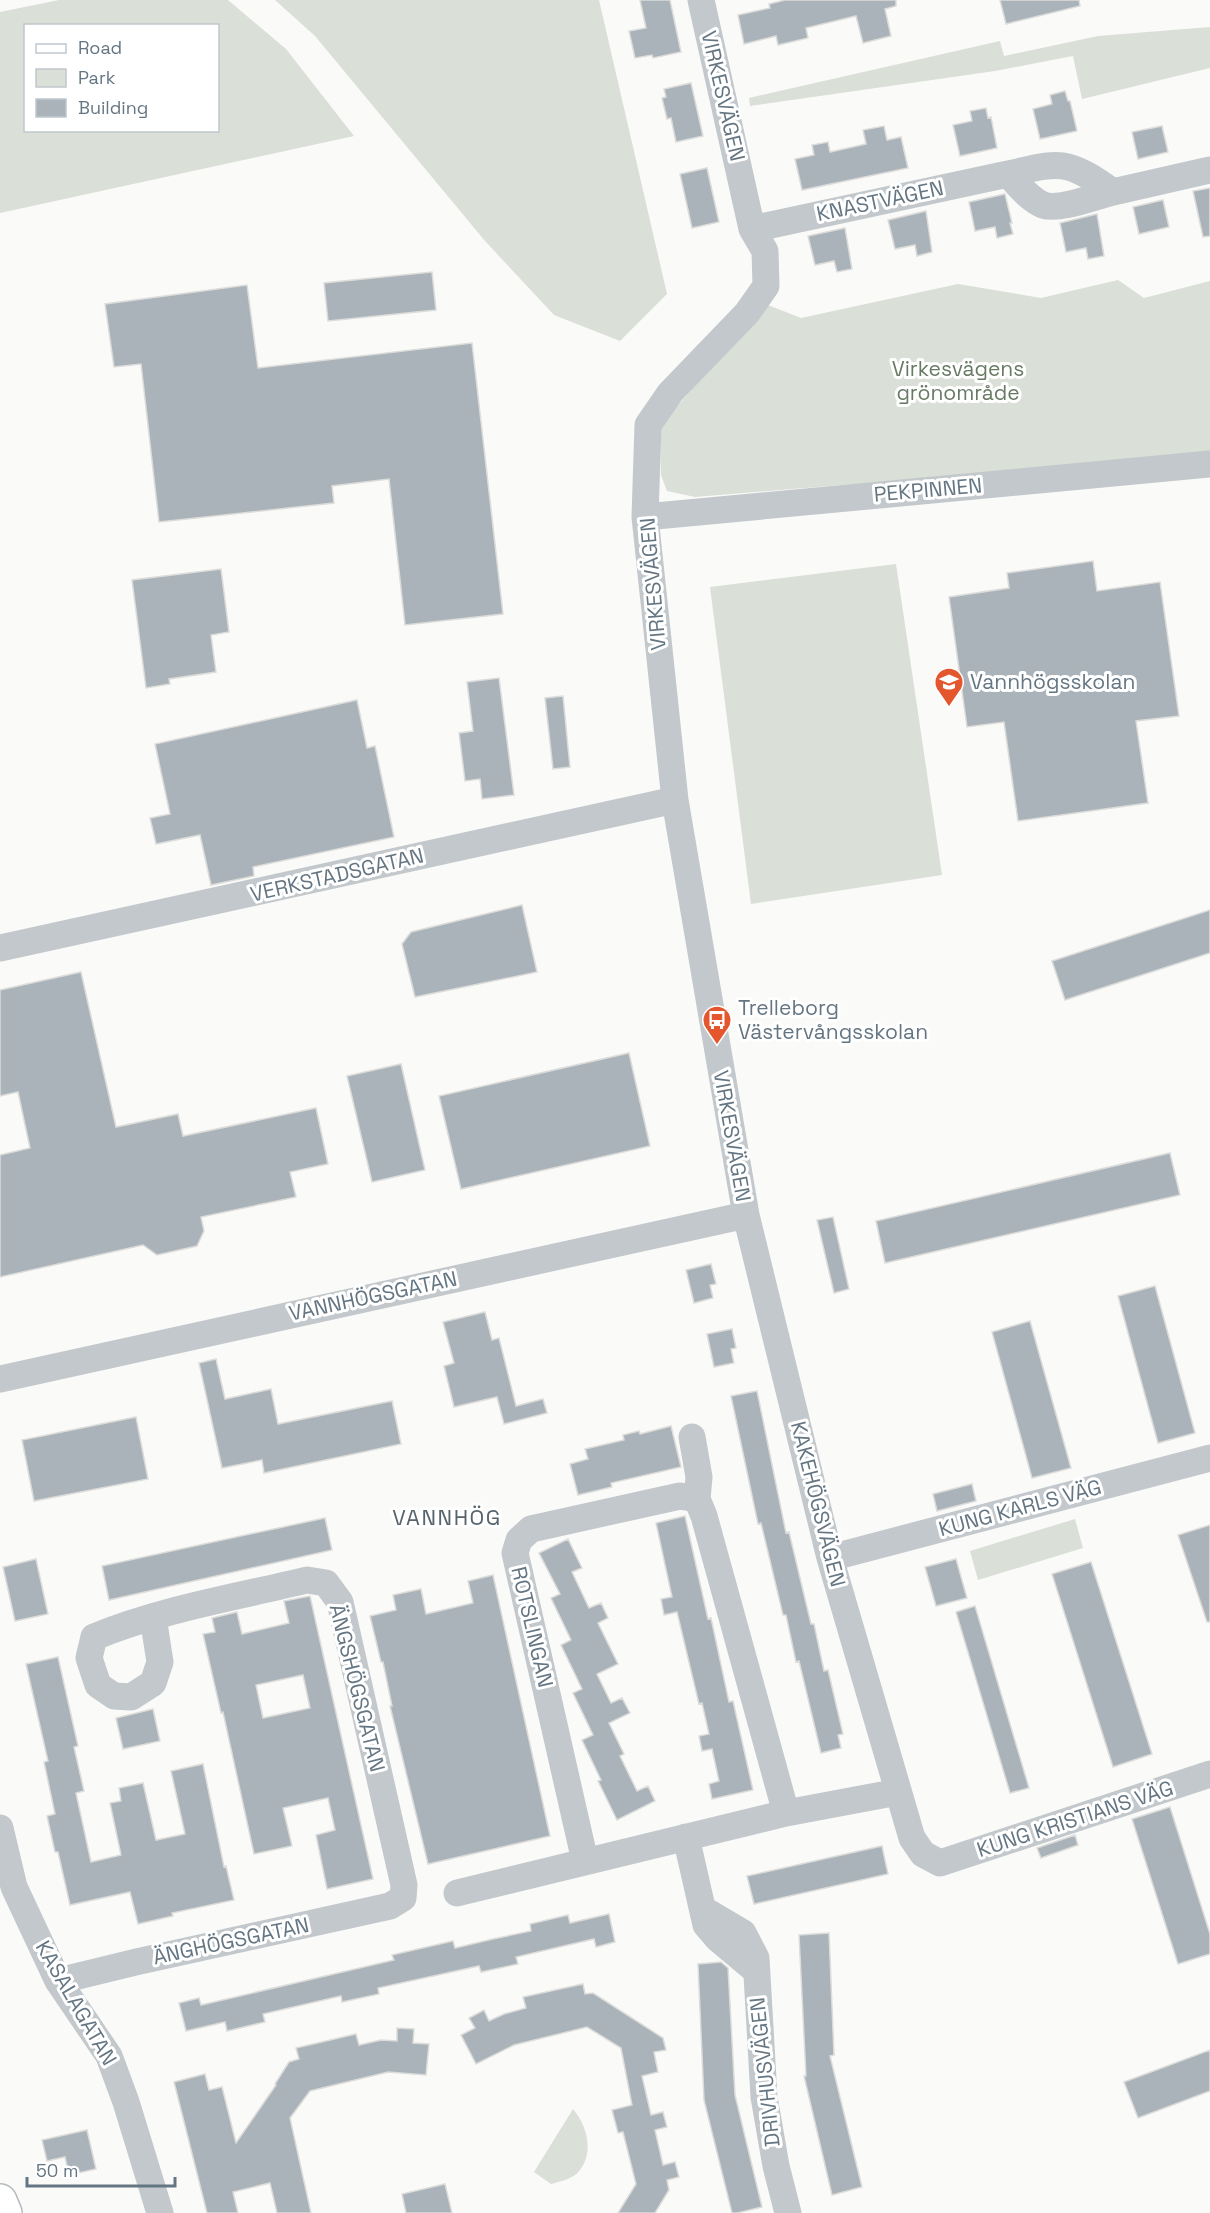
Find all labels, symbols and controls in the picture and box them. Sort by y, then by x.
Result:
legend [24,24,219,132]
street label: VIRKESVÄGEN [695,28,752,164]
text: Road [78,36,122,59]
text: Park [78,66,116,89]
text: Building [78,96,148,119]
street label: KNASTVÄGEN [814,174,946,227]
park label: Virkesvägens grönområde [892,355,1024,406]
street label: PEKPINNEN [873,471,983,508]
street label: VIRKESVÄGEN [633,517,672,652]
school or university icon: Vannhögsskolan [933,666,965,708]
place label: Vannhögsskolan [970,668,1135,695]
street label: VERKSTADSGATAN [247,841,426,908]
place label: Trelleborg Västervångsskolan [738,994,928,1045]
bus stop icon: Trelleborg Västervångsskolan [701,1004,733,1046]
street label: VIRKESVÄGEN [708,1068,757,1204]
street label: VANNHÖGSGATAN [286,1265,459,1326]
street label: KAKEHÖGSVÄGEN [785,1418,852,1589]
street label: KUNG KARLS VÄG [935,1473,1104,1542]
district label: VANNHÖG [392,1503,502,1531]
street label: ROTSLINGAN [505,1564,559,1690]
street label: ÄNGSHÖGSGATAN [324,1601,391,1775]
street label: KUNG KRISTIANS VÄG [973,1774,1176,1863]
street label: ÄNGHÖGSGATAN [150,1911,311,1970]
street label: KASALAGATAN [30,1935,123,2070]
street label: DRIVHUSVÄGEN [743,1996,786,2148]
scale bar [27,2150,176,2188]
text: 50 m [36,2159,78,2182]

